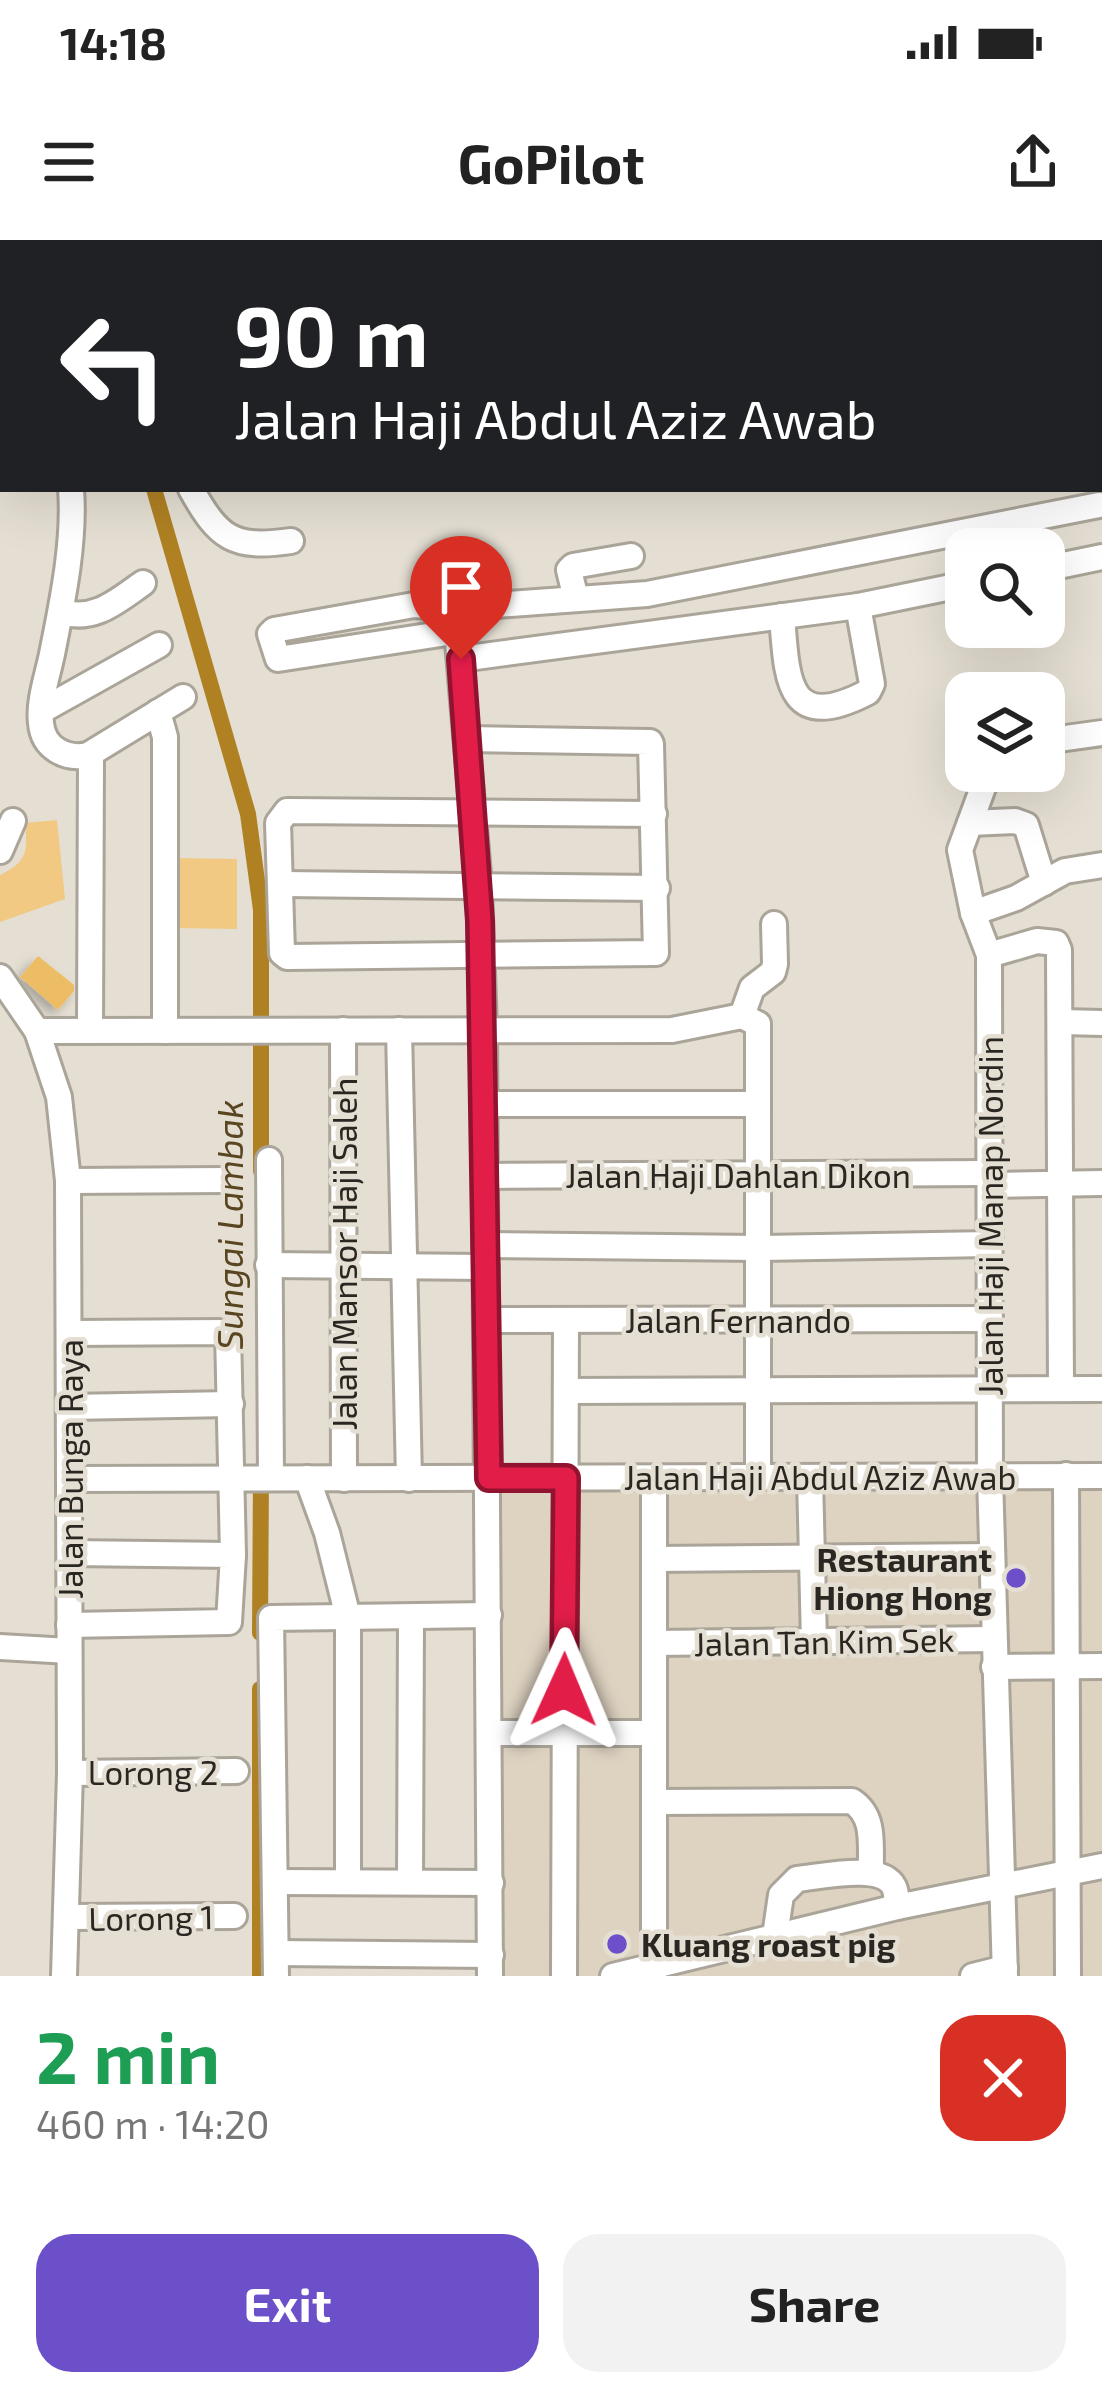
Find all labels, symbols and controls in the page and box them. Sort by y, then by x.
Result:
text: 14:18 [60,15,167,69]
icon: menu [36,129,102,195]
icon: share [1000,129,1066,195]
text: GoPilot [458,130,644,195]
text: 90 m [234,283,429,384]
icon: left [36,288,192,444]
text: Jalan Haji Abdul Aziz Awab [234,385,876,450]
map controls [945,528,1065,792]
button: search [945,528,1065,648]
pin [410,536,512,659]
icon: arrive [428,554,494,620]
button: layers [945,672,1065,792]
street label: Jalan Haji Manap Nordin [970,1036,1010,1396]
street label: Jalan Mansor Haji Saleh [324,1078,364,1430]
water label: Sungai Lambak [207,1100,250,1350]
street label: Jalan Haji Dahlan Dikon [565,1155,911,1195]
street label: Jalan Fernando [625,1300,851,1340]
street label: Jalan Bunga Raya [50,1339,90,1599]
street label: Jalan Haji Abdul Aziz Awab [624,1457,1016,1497]
place label: Restaurant Hiong Hong [813,1539,992,1617]
marker: Restaurant Hiong Hong [1003,1565,1029,1591]
street label: Jalan Tan Kim Sek [693,1619,955,1663]
position arrow [501,1627,627,1753]
street label: Lorong 2 [88,1752,218,1792]
street label: Lorong 1 [88,1896,214,1938]
place label: Kluang roast pig [641,1924,896,1964]
marker: Kluang roast pig [604,1931,630,1957]
text: 2 min [36,2012,220,2098]
button: close [940,2015,1066,2141]
text: 460 m · 14:20 [36,2100,269,2147]
button: Exit [36,2234,539,2372]
button: Share [563,2234,1066,2372]

